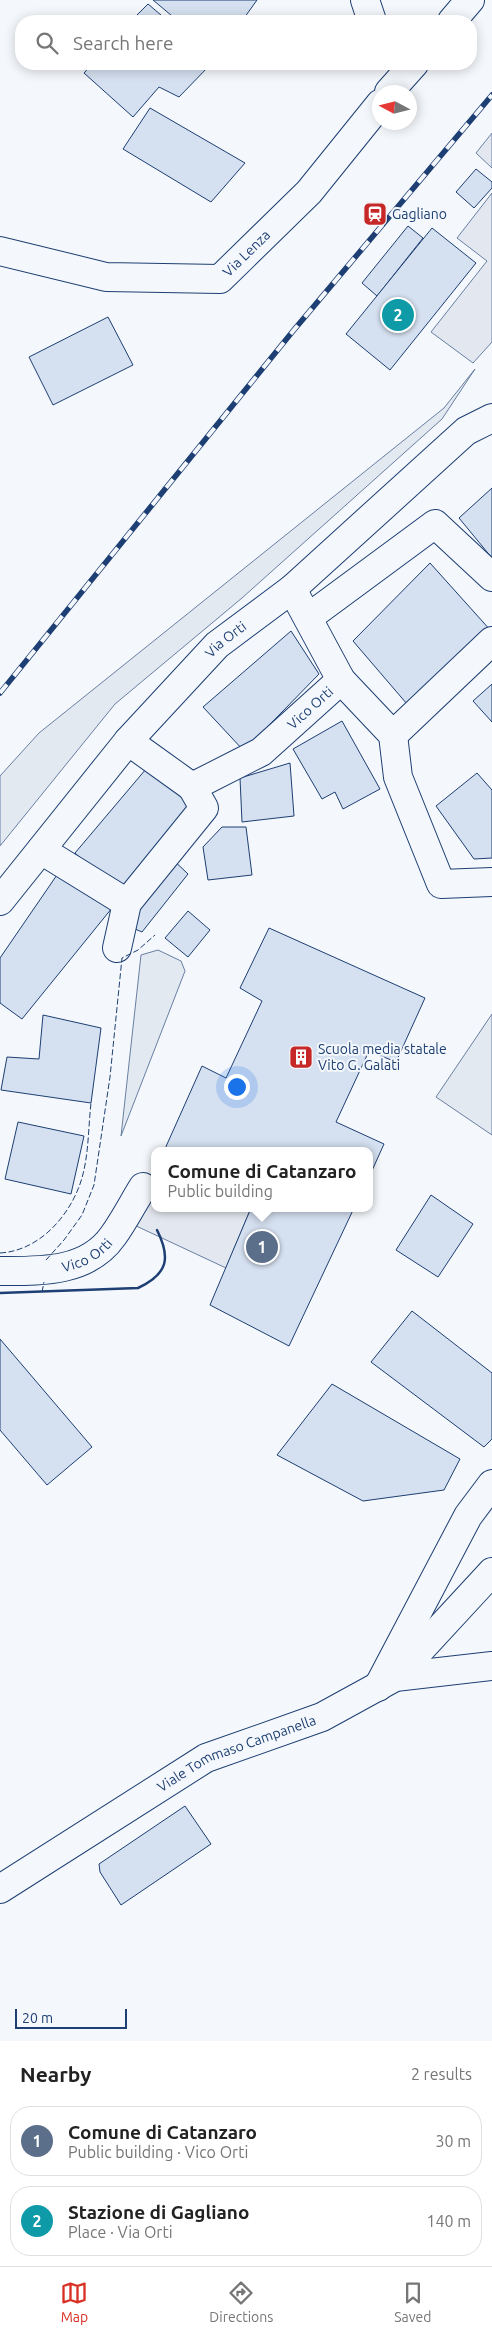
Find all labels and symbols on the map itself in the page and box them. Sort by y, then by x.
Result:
north arrow [372,85,417,130]
station icon: Gagliano [362,201,388,227]
place label: Gagliano [392,206,447,222]
street label: Via Lenza [219,227,273,280]
pin: 2 [382,296,414,334]
street label: Via Orti [202,618,249,661]
street label: Vico Orti [284,683,336,732]
place label: Scuola media statale Vito G. Galati [318,1041,447,1073]
building icon: Scuola media statale Vito G. Galati [288,1044,314,1070]
your location [224,1074,250,1100]
pin: 1 [246,1228,278,1266]
street label: Vico Orti [60,1235,116,1275]
street label: Viale Tommaso Campanella [154,1712,318,1795]
scale bar [15,2006,128,2029]

